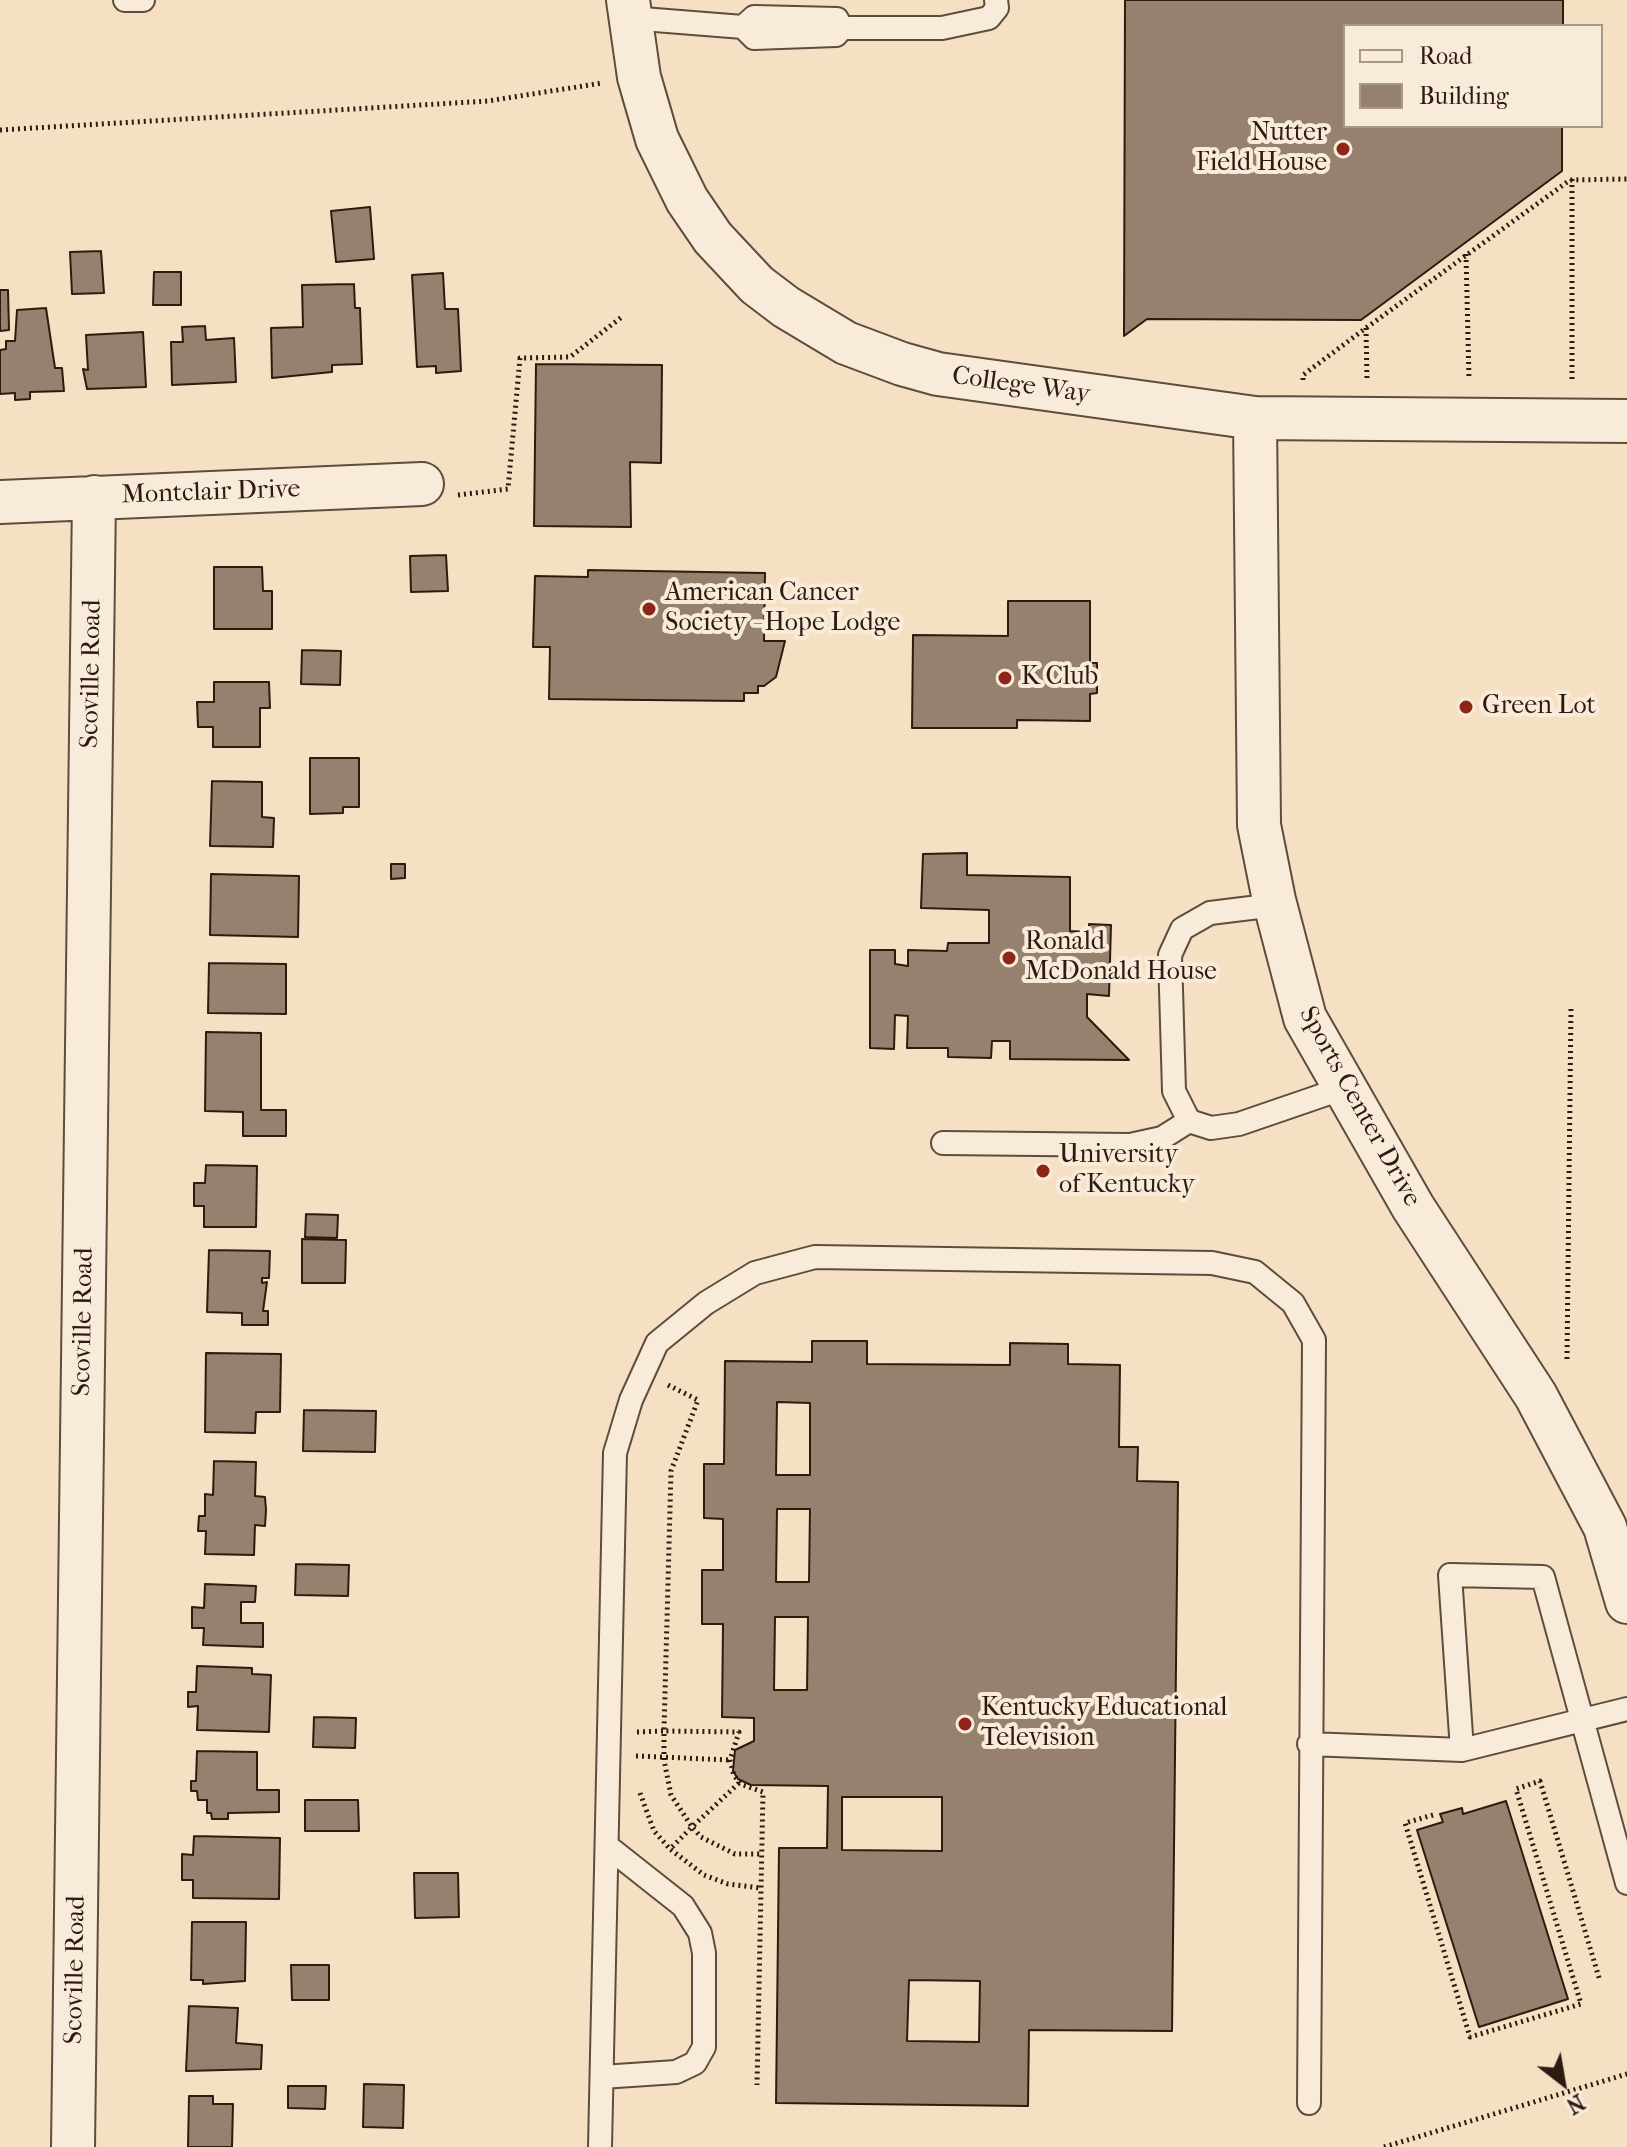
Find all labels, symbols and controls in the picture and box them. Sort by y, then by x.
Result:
legend [1343,24,1603,128]
text: Road [1419,42,1472,70]
text: Building [1419,82,1509,110]
place label: Nutter Field House [1196,118,1327,180]
marker: Nutter Field House [1334,140,1352,158]
street label: College Way [950,361,1092,411]
street label: Montclair Drive [121,474,301,512]
place label: American Cancer Society - Hope Lodge [665,578,900,640]
street label: Scoville Road [75,599,109,749]
marker: American Cancer Society - Hope Lodge [640,600,658,618]
place label: K Club [1021,662,1098,694]
marker: K Club [996,669,1014,687]
place label: Green Lot [1482,691,1596,723]
marker: Green Lot [1457,698,1475,716]
place label: Ronald McDonald House [1025,927,1217,988]
marker: Ronald McDonald House [1000,949,1018,967]
street label: Sports Center Drive [1291,1002,1427,1212]
place label: University of Kentucky [1059,1140,1195,1202]
marker: University of Kentucky [1034,1162,1052,1180]
street label: Scoville Road [67,1247,101,1397]
place label: Kentucky Educational Television [981,1693,1227,1754]
marker: Kentucky Educational Television [956,1715,974,1733]
street label: Scoville Road [59,1895,93,2045]
north arrow [1523,2043,1603,2123]
text: N [1562,2088,1589,2119]

